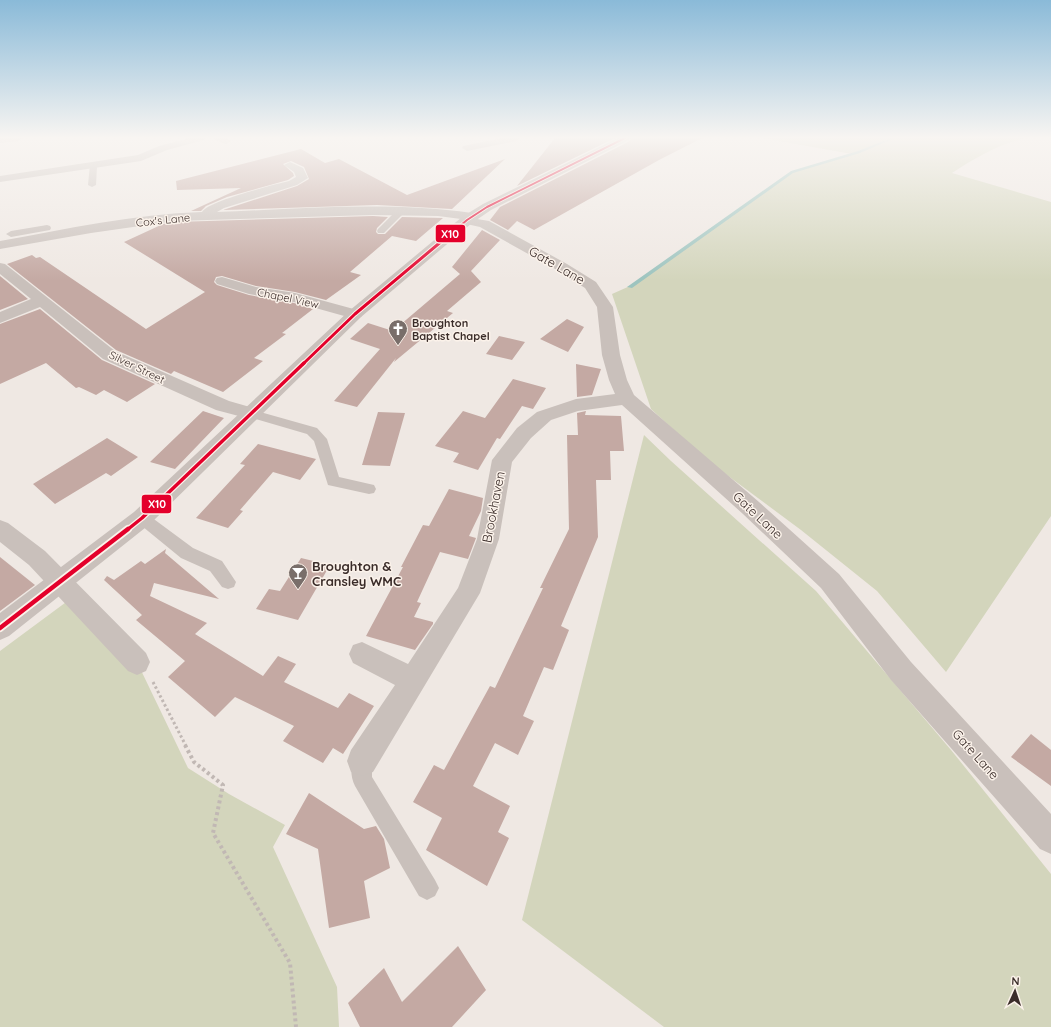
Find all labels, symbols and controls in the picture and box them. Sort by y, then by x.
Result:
street label: Cox's Lane [135,210,191,230]
line badge: X10 [435,224,466,243]
text: X10 [441,227,459,241]
street label: Gate Lane [526,243,588,287]
street label: Chapel View [256,285,320,311]
place label: Broughton Baptist Chapel [412,316,490,343]
church icon: Broughton Baptist Chapel [387,318,409,346]
street label: Silver Street [107,348,167,387]
street label: Brookhaven [478,470,508,544]
street label: Gate Lane [730,488,786,542]
line badge: X10 [141,494,172,514]
text: X10 [148,497,166,511]
place label: Broughton & Cransley WMC [312,558,401,589]
bar icon: Broughton & Cransley WMC [287,562,309,590]
street label: Gate Lane [949,726,1003,782]
north arrow [995,971,1035,1011]
text: N [1011,974,1020,988]

